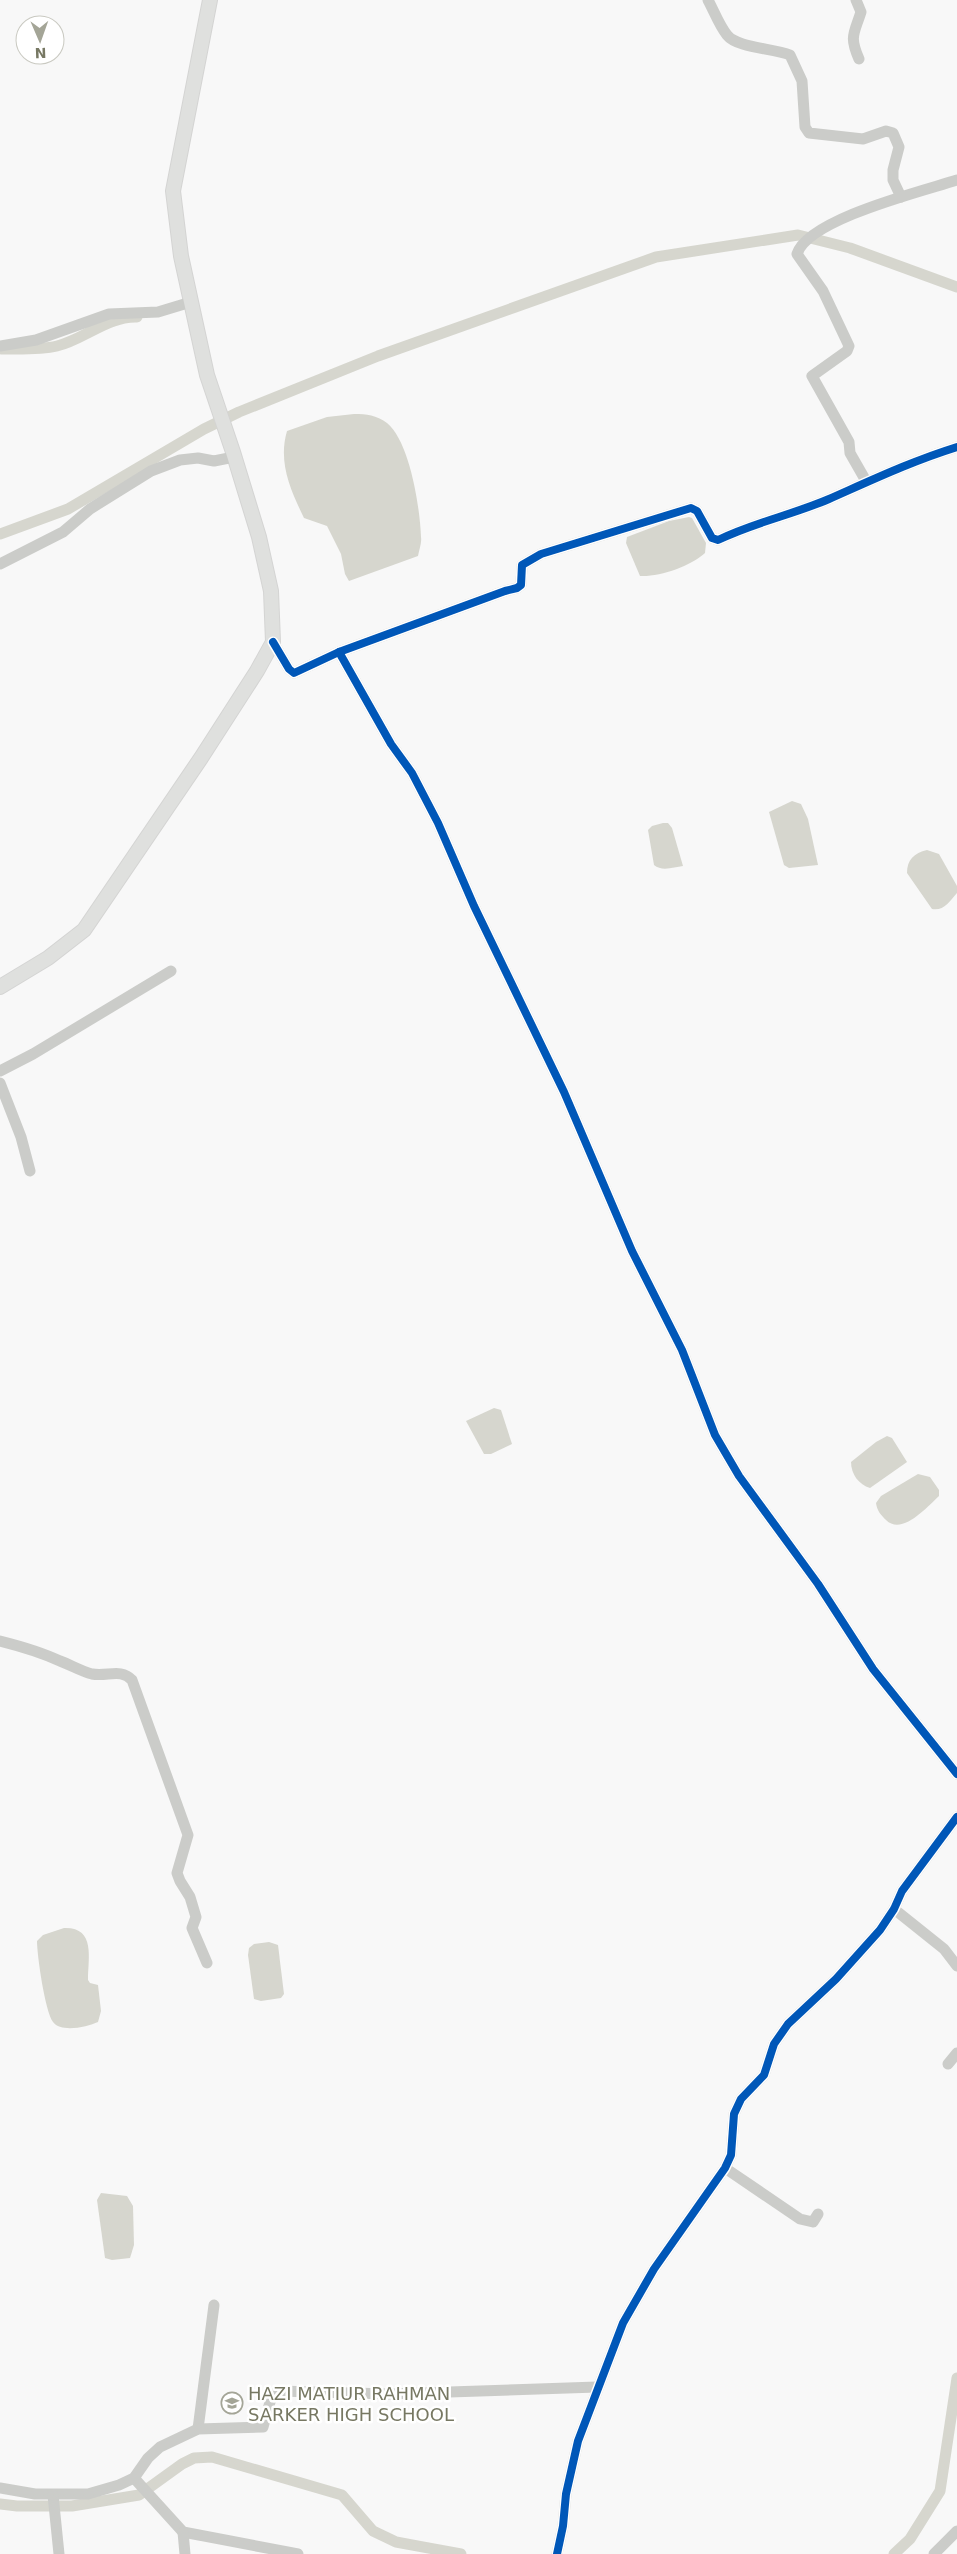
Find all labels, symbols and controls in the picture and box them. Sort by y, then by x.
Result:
north arrow [15,15,65,65]
text: N [34,45,47,61]
place label: HAZI MATIUR RAHMAN SARKER HIGH SCHOOL [248,2383,454,2425]
school or university icon: HAZI MATIUR RAHMAN SARKER HIGH SCHOOL [220,2391,244,2415]

